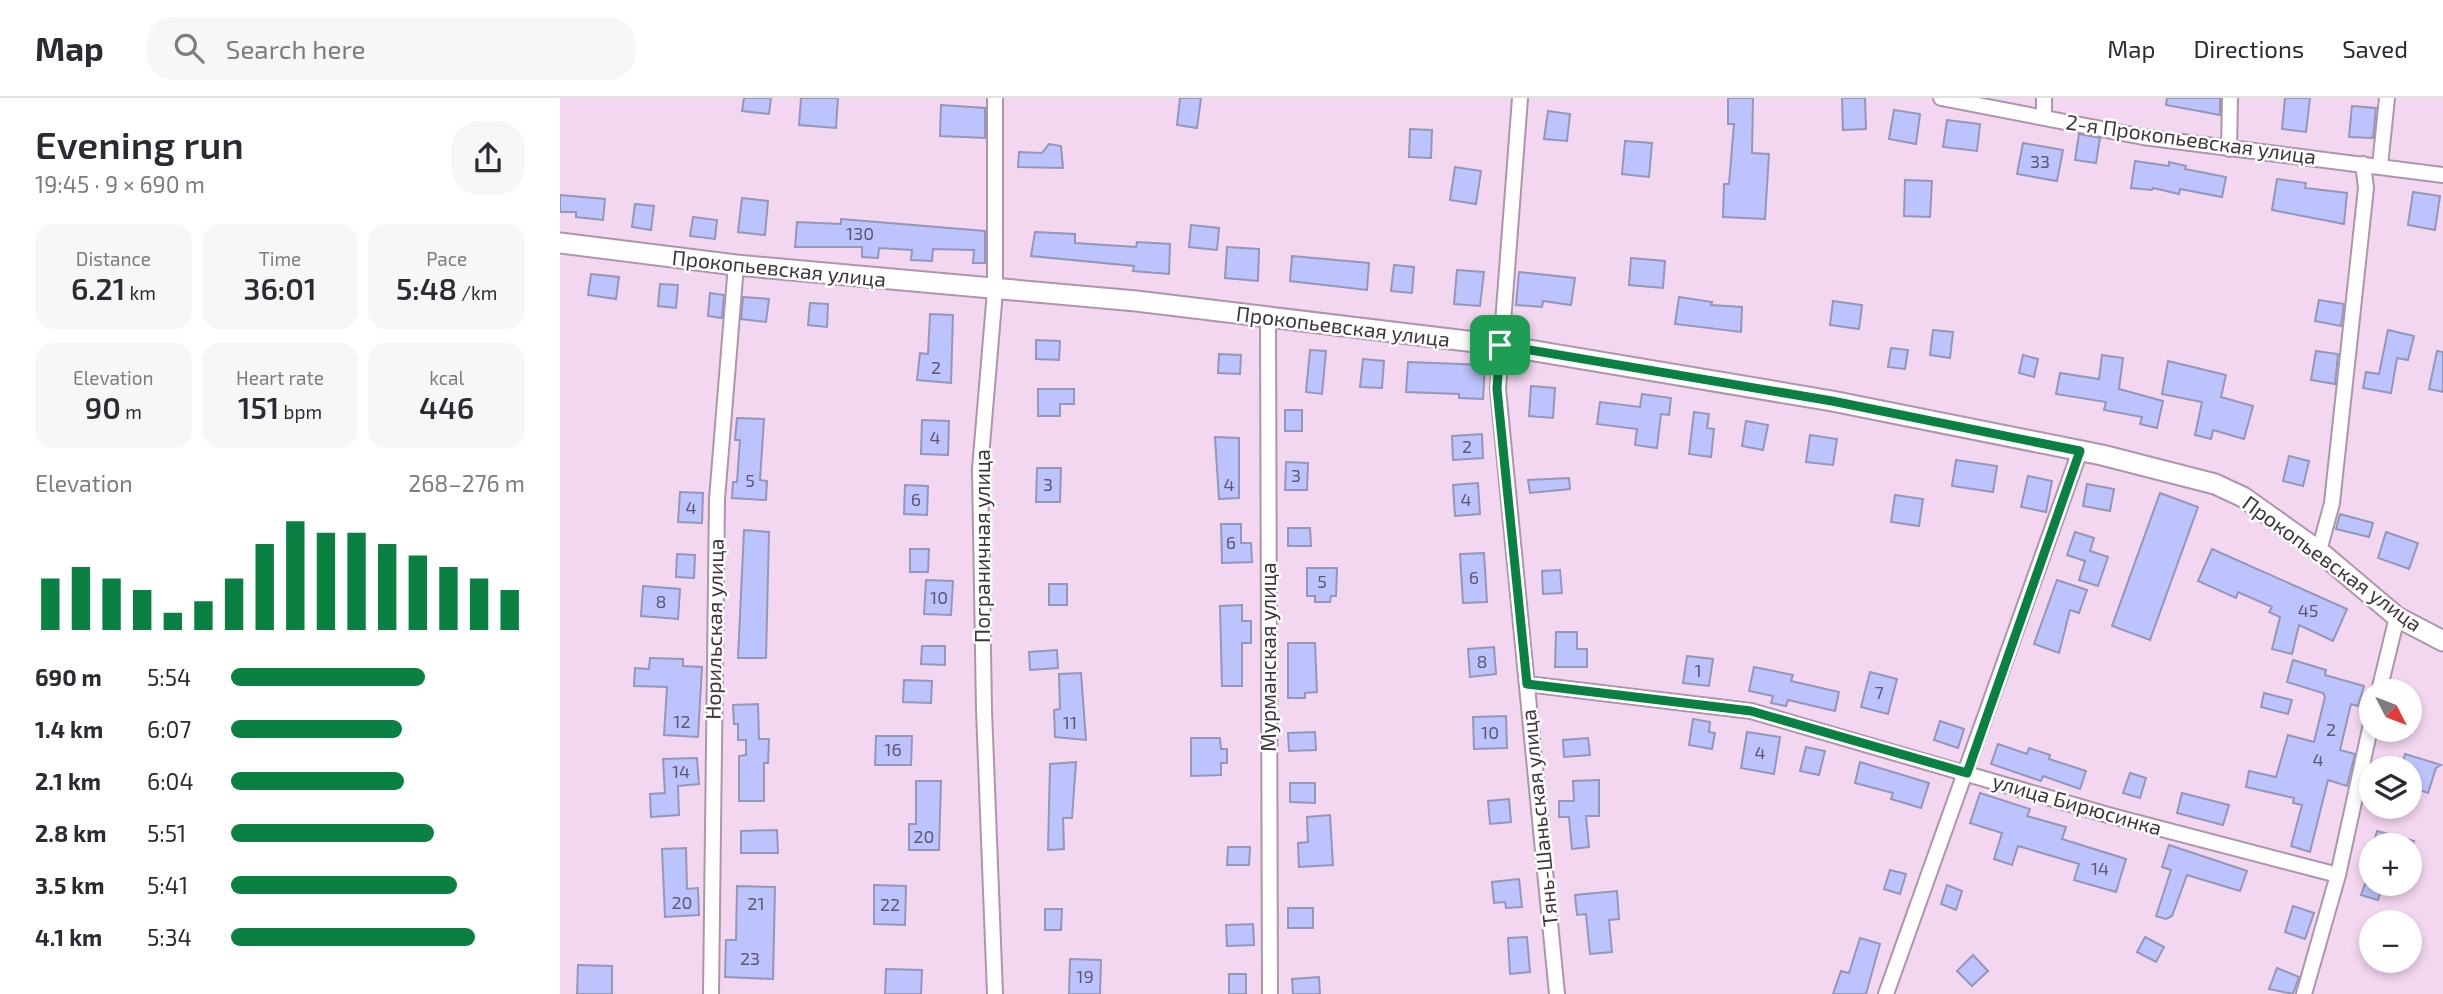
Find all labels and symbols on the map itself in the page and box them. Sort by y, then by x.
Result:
street label: 2-я Прокопьевская улица [2064,109,2318,169]
house number: 33 [2030,150,2050,172]
house number: 130 [846,222,874,244]
street label: Прокопьевская улица [671,244,887,292]
street label: Прокопьевская улица [1235,300,1452,352]
pin [1470,315,1530,375]
house number: 2 [931,356,941,378]
house number: 4 [929,426,941,448]
house number: 2 [1462,435,1472,457]
street label: Пограничная улица [969,449,995,643]
house number: 3 [1291,464,1301,486]
house number: 5 [745,469,755,491]
house number: 3 [1043,473,1053,495]
house number: 4 [1223,473,1235,495]
house number: 6 [911,488,921,510]
house number: 4 [1460,488,1472,510]
street label: Прокопьевская улица [2238,489,2427,637]
house number: 4 [685,496,697,518]
house number: 6 [1226,531,1236,553]
street label: Норильская улица [699,538,729,720]
street label: Мурманская улица [1255,562,1281,752]
house number: 6 [1469,566,1479,588]
house number: 5 [1317,570,1327,592]
house number: 10 [930,586,948,608]
house number: 8 [656,590,666,612]
house number: 45 [2298,599,2318,621]
house number: 8 [1477,650,1487,672]
house number: 1 [1694,659,1702,681]
north arrow [2359,679,2422,742]
house number: 7 [1874,681,1884,703]
street label: Тянь-Шаньская улица [1515,708,1563,928]
house number: 12 [673,710,691,732]
house number: 11 [1063,711,1077,733]
house number: 2 [2326,718,2336,740]
house number: 10 [1481,721,1499,743]
house number: 16 [884,738,902,760]
house number: 4 [1754,741,1766,763]
house number: 4 [2312,748,2324,770]
house number: 14 [672,760,690,782]
street label: улица Бирюсинка [1990,767,2165,841]
house number: 20 [914,825,934,847]
house number: 14 [2091,857,2109,879]
house number: 20 [672,891,692,913]
house number: 21 [747,892,765,914]
house number: 22 [880,893,900,915]
house number: 23 [740,947,760,969]
house number: 19 [1076,965,1094,987]

